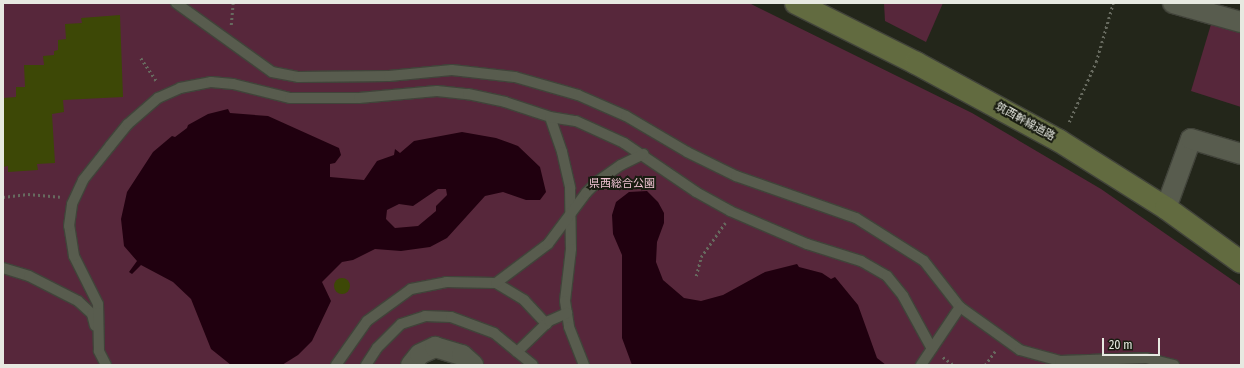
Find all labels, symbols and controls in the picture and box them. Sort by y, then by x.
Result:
street label: 筑西幹線道路 [993,100,1057,144]
park label: 県西総合公園 [589,177,655,191]
scale bar [1104,330,1162,356]
text: 20 m [1109,338,1133,352]

